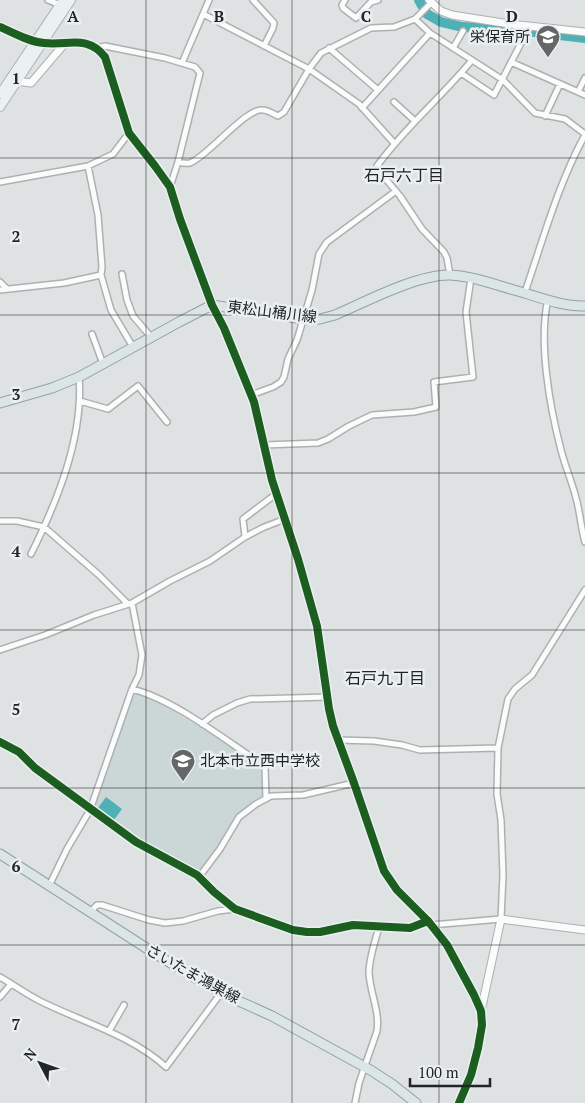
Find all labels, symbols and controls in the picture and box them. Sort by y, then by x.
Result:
text: A [67,5,79,27]
text: B [214,5,224,27]
text: C [361,5,371,27]
text: D [506,5,518,27]
school or university icon: 栄保育所 [535,24,561,58]
place label: 栄保育所 [470,26,530,46]
text: 1 [11,67,21,89]
district label: 石戸六丁目 [364,164,444,186]
text: 2 [11,225,21,247]
street label: 東松山桶川線 [226,296,318,326]
text: 3 [11,383,21,405]
text: 4 [11,540,21,562]
district label: 石戸九丁目 [345,667,425,689]
text: 5 [11,698,21,720]
school or university icon: 北本市立西中学校 [170,748,196,782]
place label: 北本市立西中学校 [200,750,320,770]
text: 6 [11,855,21,877]
street label: さいたま鴻巣線 [143,939,244,1007]
text: 7 [11,1013,21,1035]
north arrow [15,1038,65,1088]
text: N [19,1044,41,1064]
scale bar [410,1056,490,1088]
text: 100 m [418,1062,459,1082]

